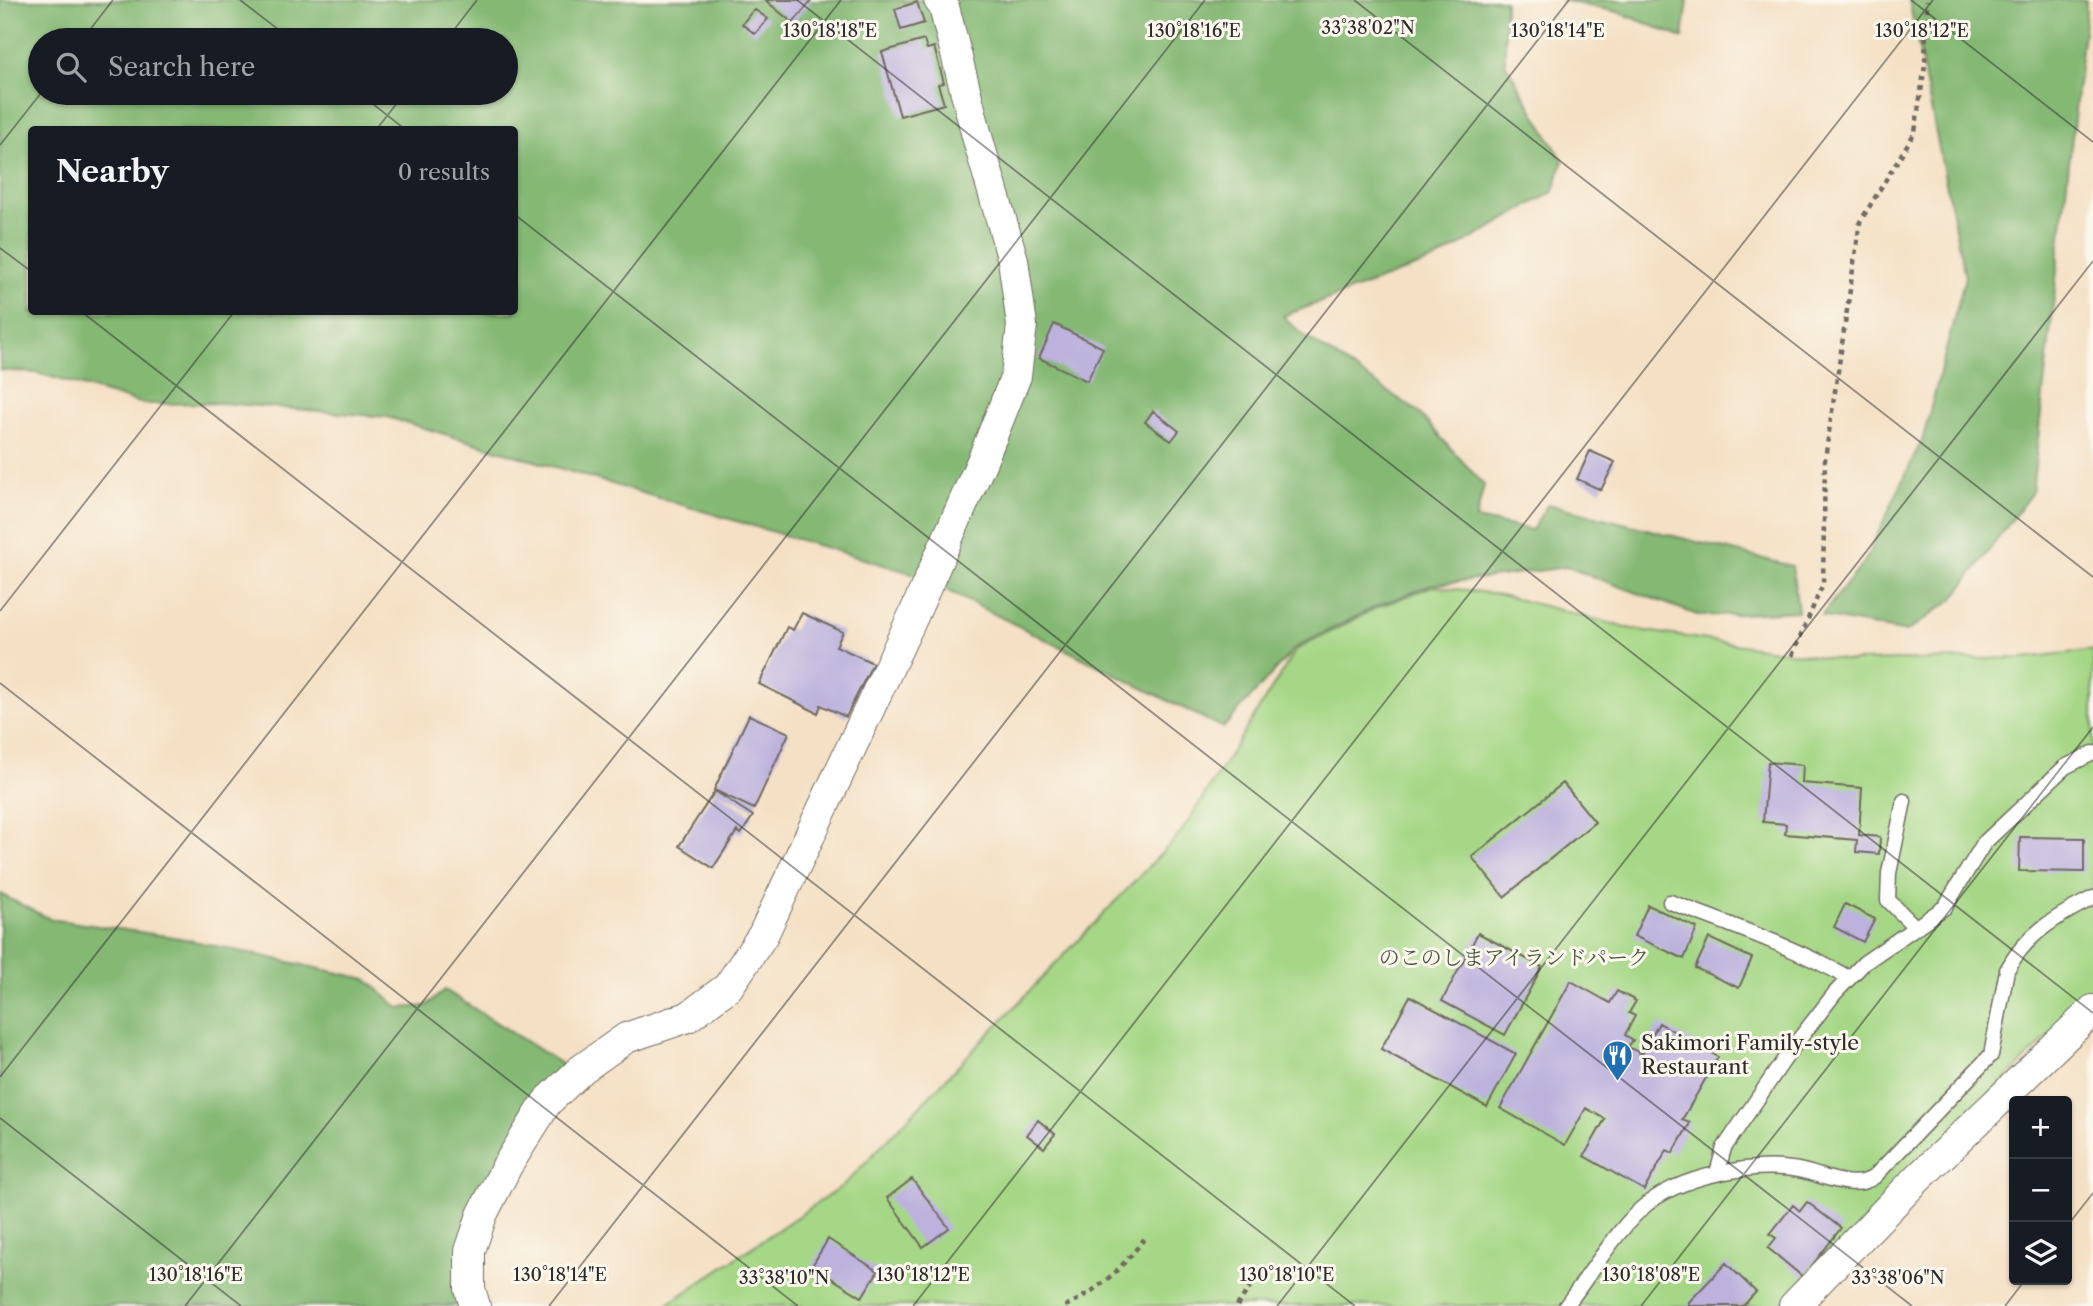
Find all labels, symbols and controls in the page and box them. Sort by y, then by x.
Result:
text: 33°38'02"N [1321,17,1415,39]
text: 130°18'18"E [783,20,877,42]
text: 130°18'16"E [1147,20,1241,42]
text: 130°18'14"E [1511,20,1605,42]
text: 130°18'12"E [1875,20,1969,42]
search box [28,28,518,105]
icon: search [52,48,90,86]
text: Search here [108,51,255,83]
text: Nearby [56,153,169,190]
text: 0 results [398,158,490,186]
park label: のこのしまアイランドパーク [1379,945,1649,970]
place label: Sakimori Family-style Restaurant [1641,1030,1859,1079]
restaurant icon: Sakimori Family-style Restaurant [1601,1038,1635,1082]
map controls [2009,1096,2072,1285]
button: + [2009,1096,2072,1159]
button: − [2009,1159,2072,1222]
button: layers [2009,1222,2072,1285]
text: 130°18'16"E [149,1264,243,1286]
text: 130°18'14"E [513,1264,607,1286]
text: 130°18'12"E [876,1264,970,1286]
text: 130°18'10"E [1239,1264,1335,1286]
text: 130°18'08"E [1602,1264,1700,1286]
text: 33°38'10"N [739,1267,830,1289]
text: 33°38'06"N [1851,1267,1945,1289]

